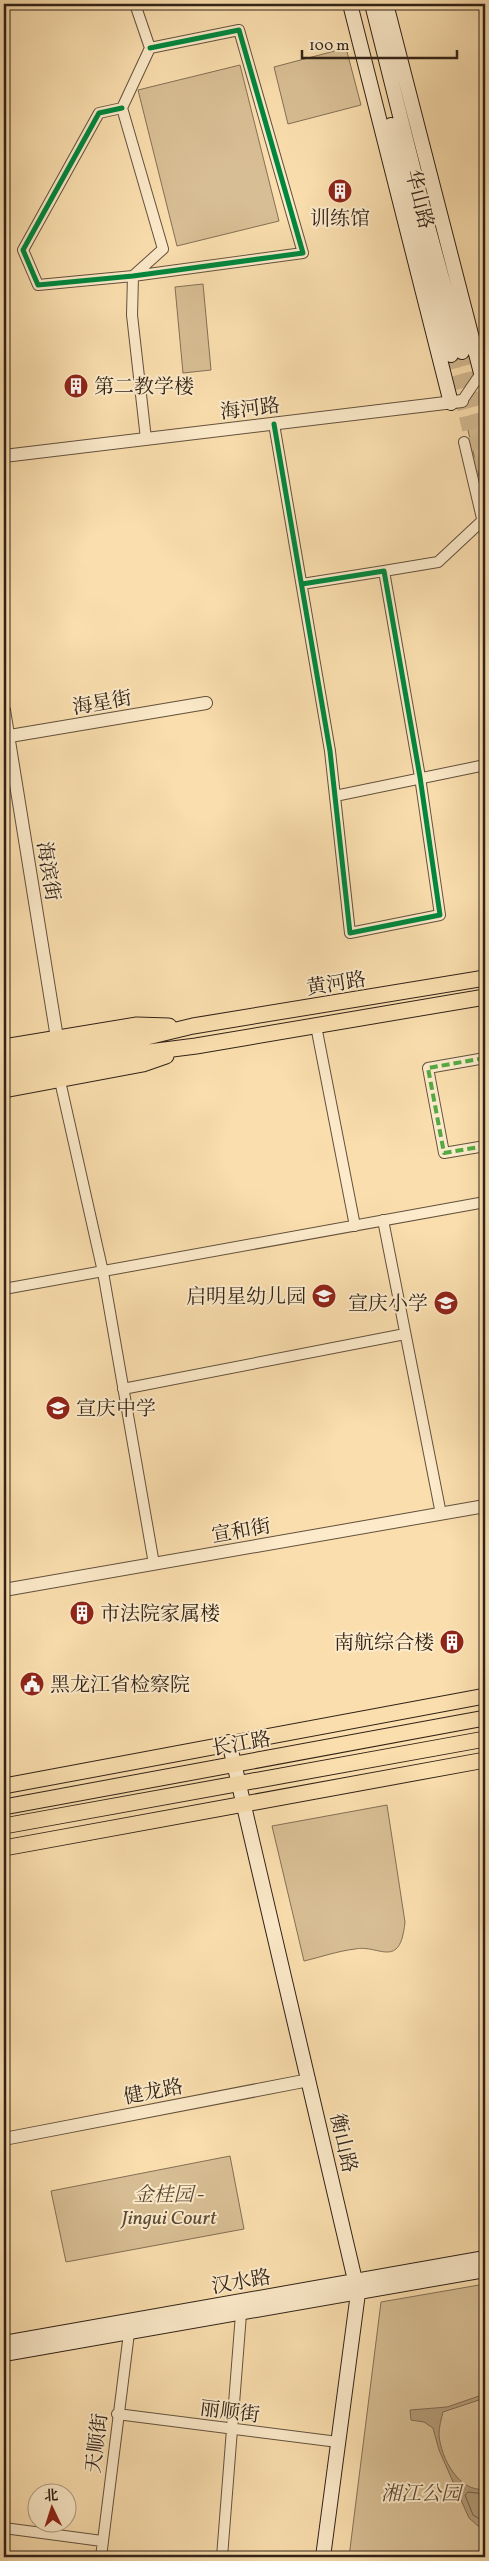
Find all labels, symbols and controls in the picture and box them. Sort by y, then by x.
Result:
scale bar [302,28,456,60]
text: 100 m [309,36,349,57]
street label: 华山路 [397,167,439,232]
building icon: 训练馆 [327,178,353,204]
place label: 训练馆 [310,206,370,234]
building icon: 第二教学楼 [63,373,89,399]
place label: 第二教学楼 [94,374,194,402]
street label: 海河路 [219,392,282,428]
street label: 海星街 [70,685,134,723]
street label: 海滨街 [29,839,66,903]
street label: 黄河路 [304,966,368,1003]
school or university icon: 启明星幼儿园 [311,1283,337,1309]
place label: 启明星幼儿园 [186,1284,306,1312]
school or university icon: 宣庆小学 [433,1290,459,1316]
place label: 宣庆小学 [348,1291,428,1319]
school or university icon: 宣庆中学 [45,1395,71,1421]
place label: 宣庆中学 [76,1396,156,1424]
street label: 宣和街 [209,1513,273,1551]
building icon: 市法院家属楼 [69,1600,95,1626]
place label: 市法院家属楼 [100,1601,220,1629]
building icon: 南航综合楼 [439,1629,465,1655]
place label: 南航综合楼 [334,1630,434,1658]
public building icon: 黑龙江省检察院 [19,1671,45,1697]
place label: 黑龙江省检察院 [50,1672,190,1700]
street label: 长江路 [209,1726,273,1764]
street label: 健龙路 [121,2073,186,2112]
street label: 衡山路 [322,2111,362,2176]
park label: 金桂园 - Jingui Court [120,2182,217,2233]
street label: 汉水路 [209,2264,273,2302]
street label: 丽顺街 [198,2395,261,2431]
street label: 天顺街 [80,2412,116,2475]
park label: 湘江公园 [381,2481,464,2509]
north arrow [28,2484,78,2534]
text: 北 [44,2487,59,2506]

